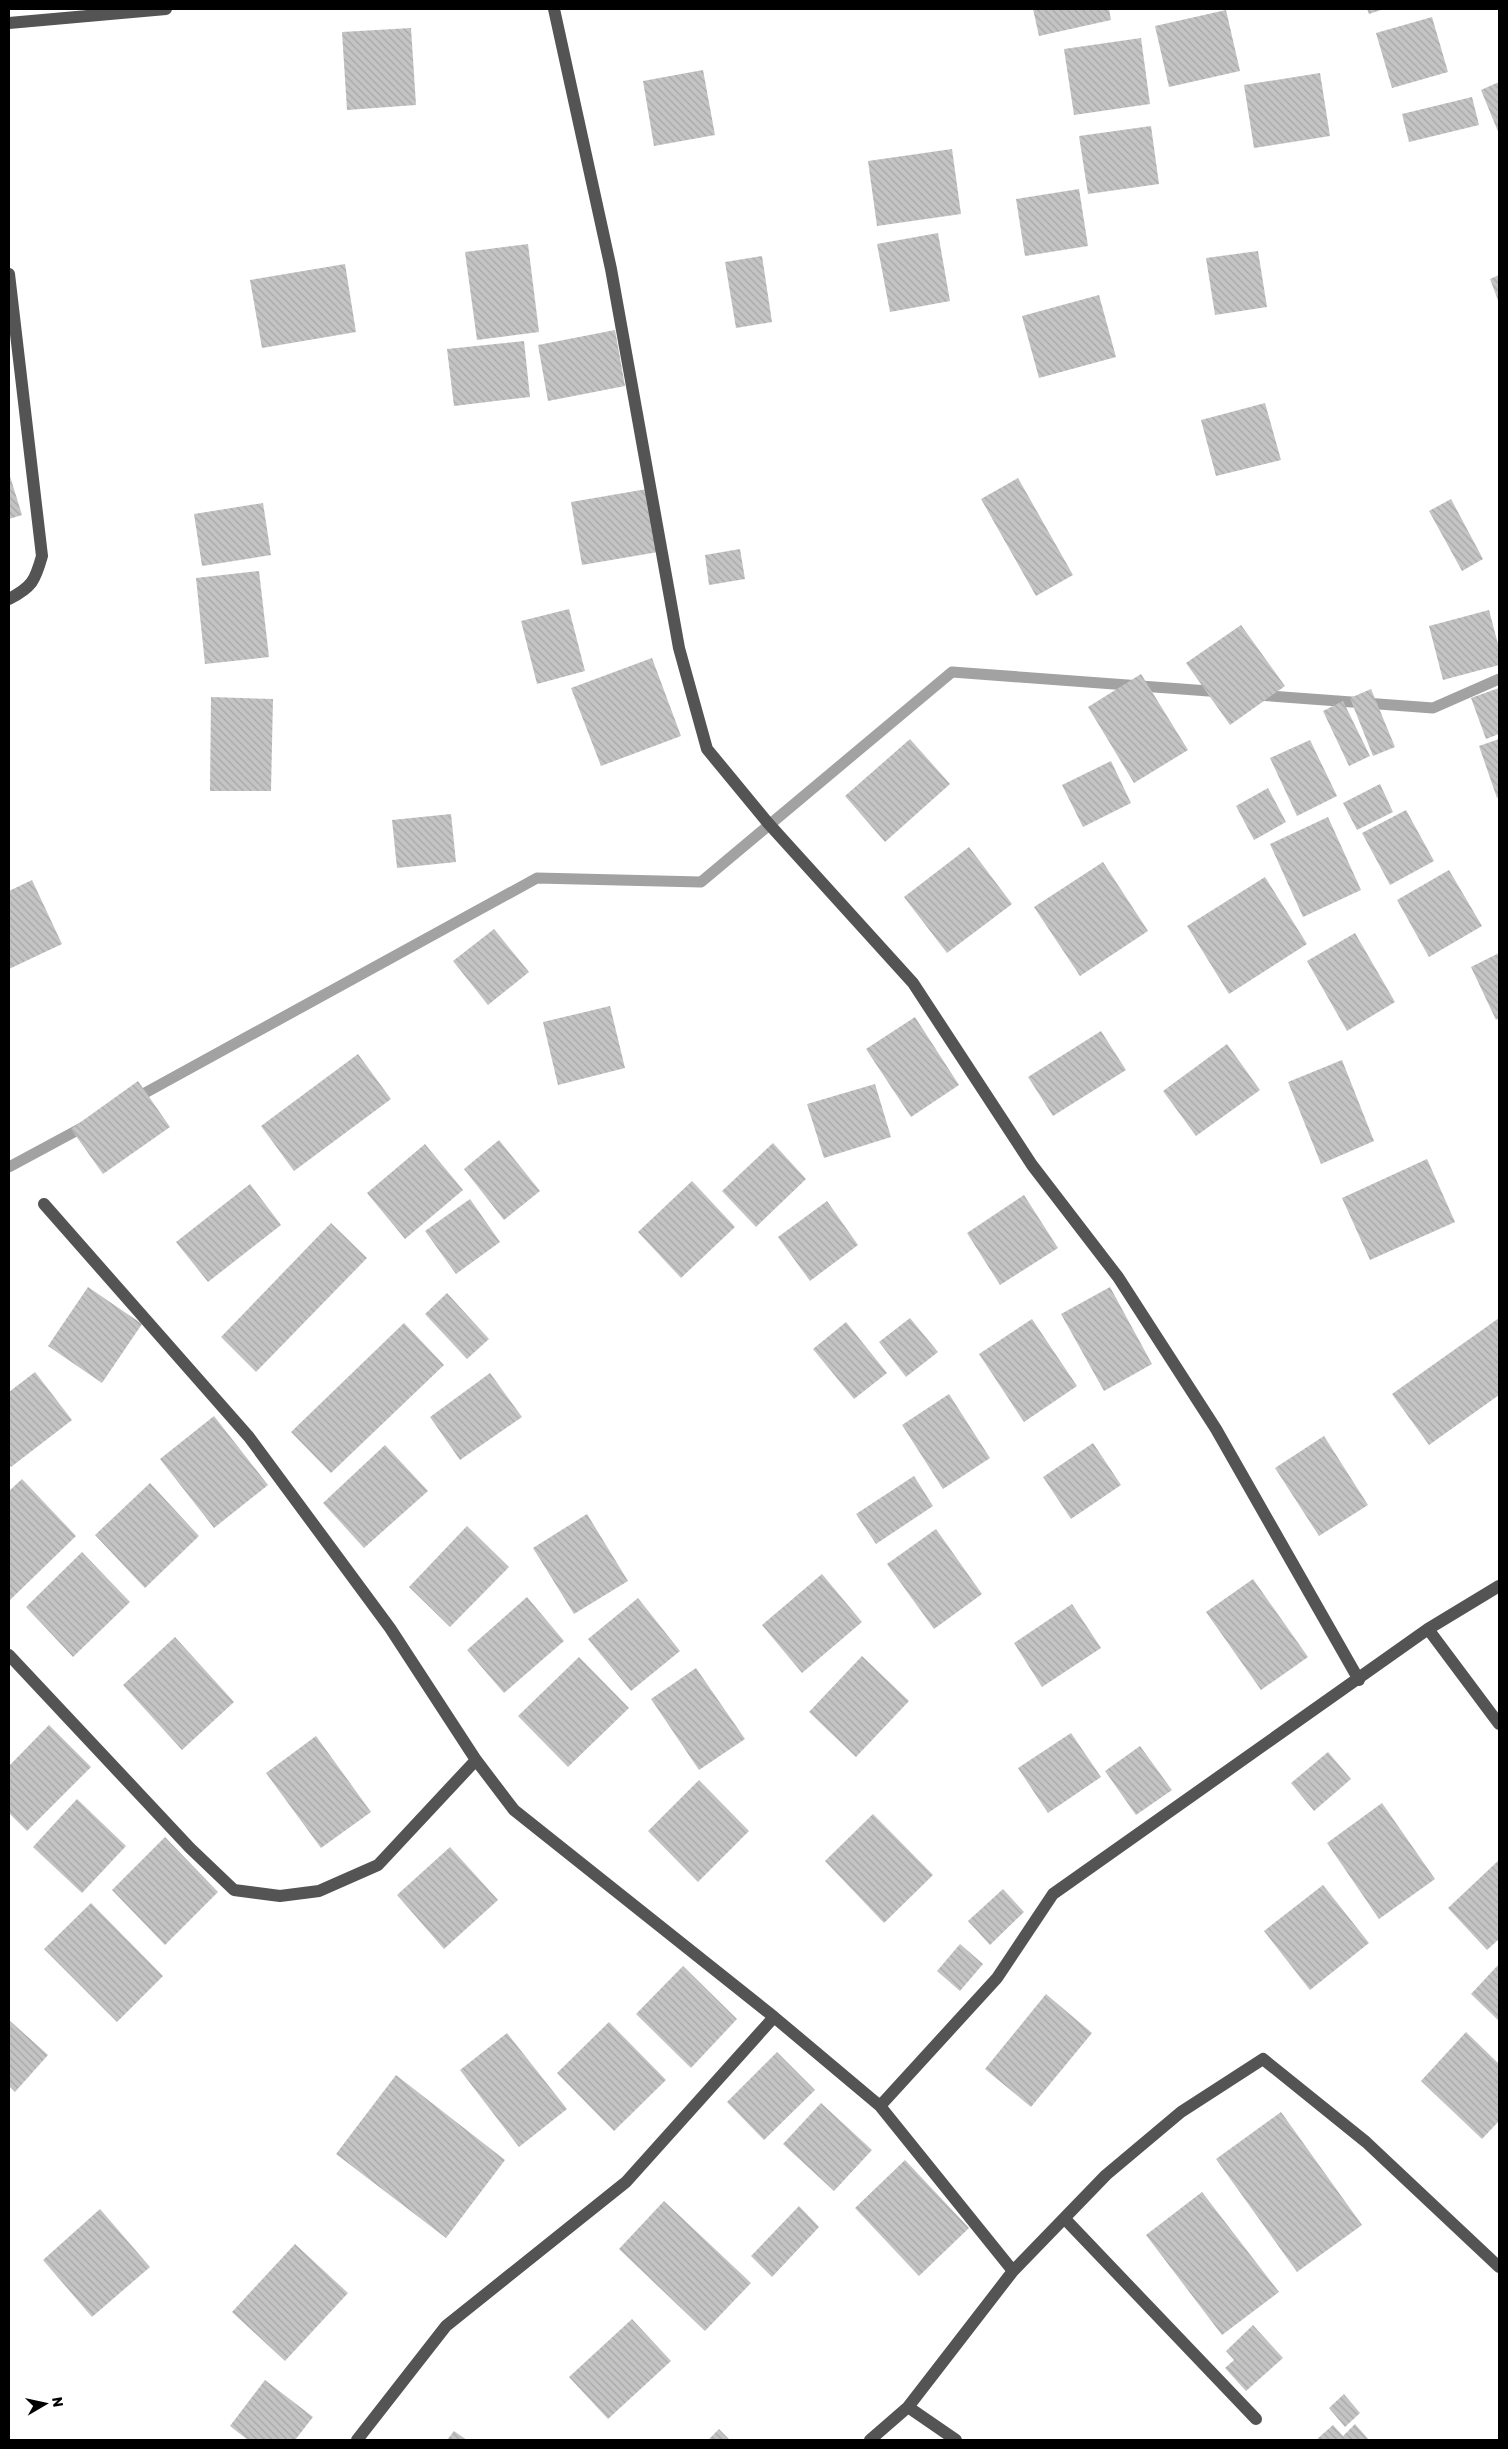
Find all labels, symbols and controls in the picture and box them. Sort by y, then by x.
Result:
north arrow [20,2379,70,2429]
text: N [48,2396,67,2408]

